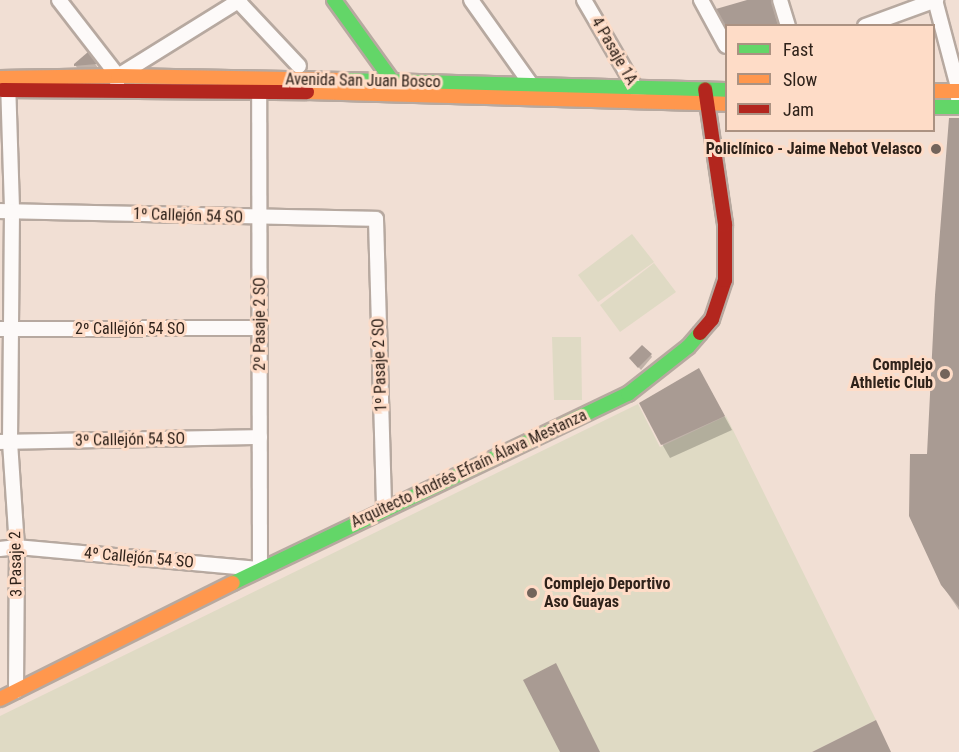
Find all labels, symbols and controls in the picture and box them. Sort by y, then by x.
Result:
street label: 4 Pasaje 1A [587,14,641,88]
legend [725,24,935,132]
text: Fast [783,39,814,60]
text: Slow [783,69,817,90]
street label: Avenida San Juan Bosco [285,70,441,92]
text: Jam [783,99,814,120]
place label: Policlínico - Jaime Nebot Velasco [706,139,922,159]
marker: Policlínico - Jaime Nebot Velasco [927,140,945,158]
street label: 1º Callejón 54 SO [133,204,243,228]
street label: 2º Pasaje 2 SO [250,277,270,371]
street label: 1º Pasaje 2 SO [369,318,391,412]
street label: 2º Callejón 54 SO [75,319,185,339]
place label: Complejo Athletic Club [850,355,933,393]
marker: Complejo Athletic Club [938,367,952,381]
street label: Arquitecto Andrés Efraín Álava Mestanza [348,406,590,532]
street label: 3º Callejón 54 SO [75,429,185,451]
street label: 3 Pasaje 2 [6,531,26,597]
street label: 4º Callejón 54 SO [83,544,195,572]
place label: Complejo Deportivo Aso Guayas [544,574,670,612]
marker: Complejo Deportivo Aso Guayas [525,586,539,600]

